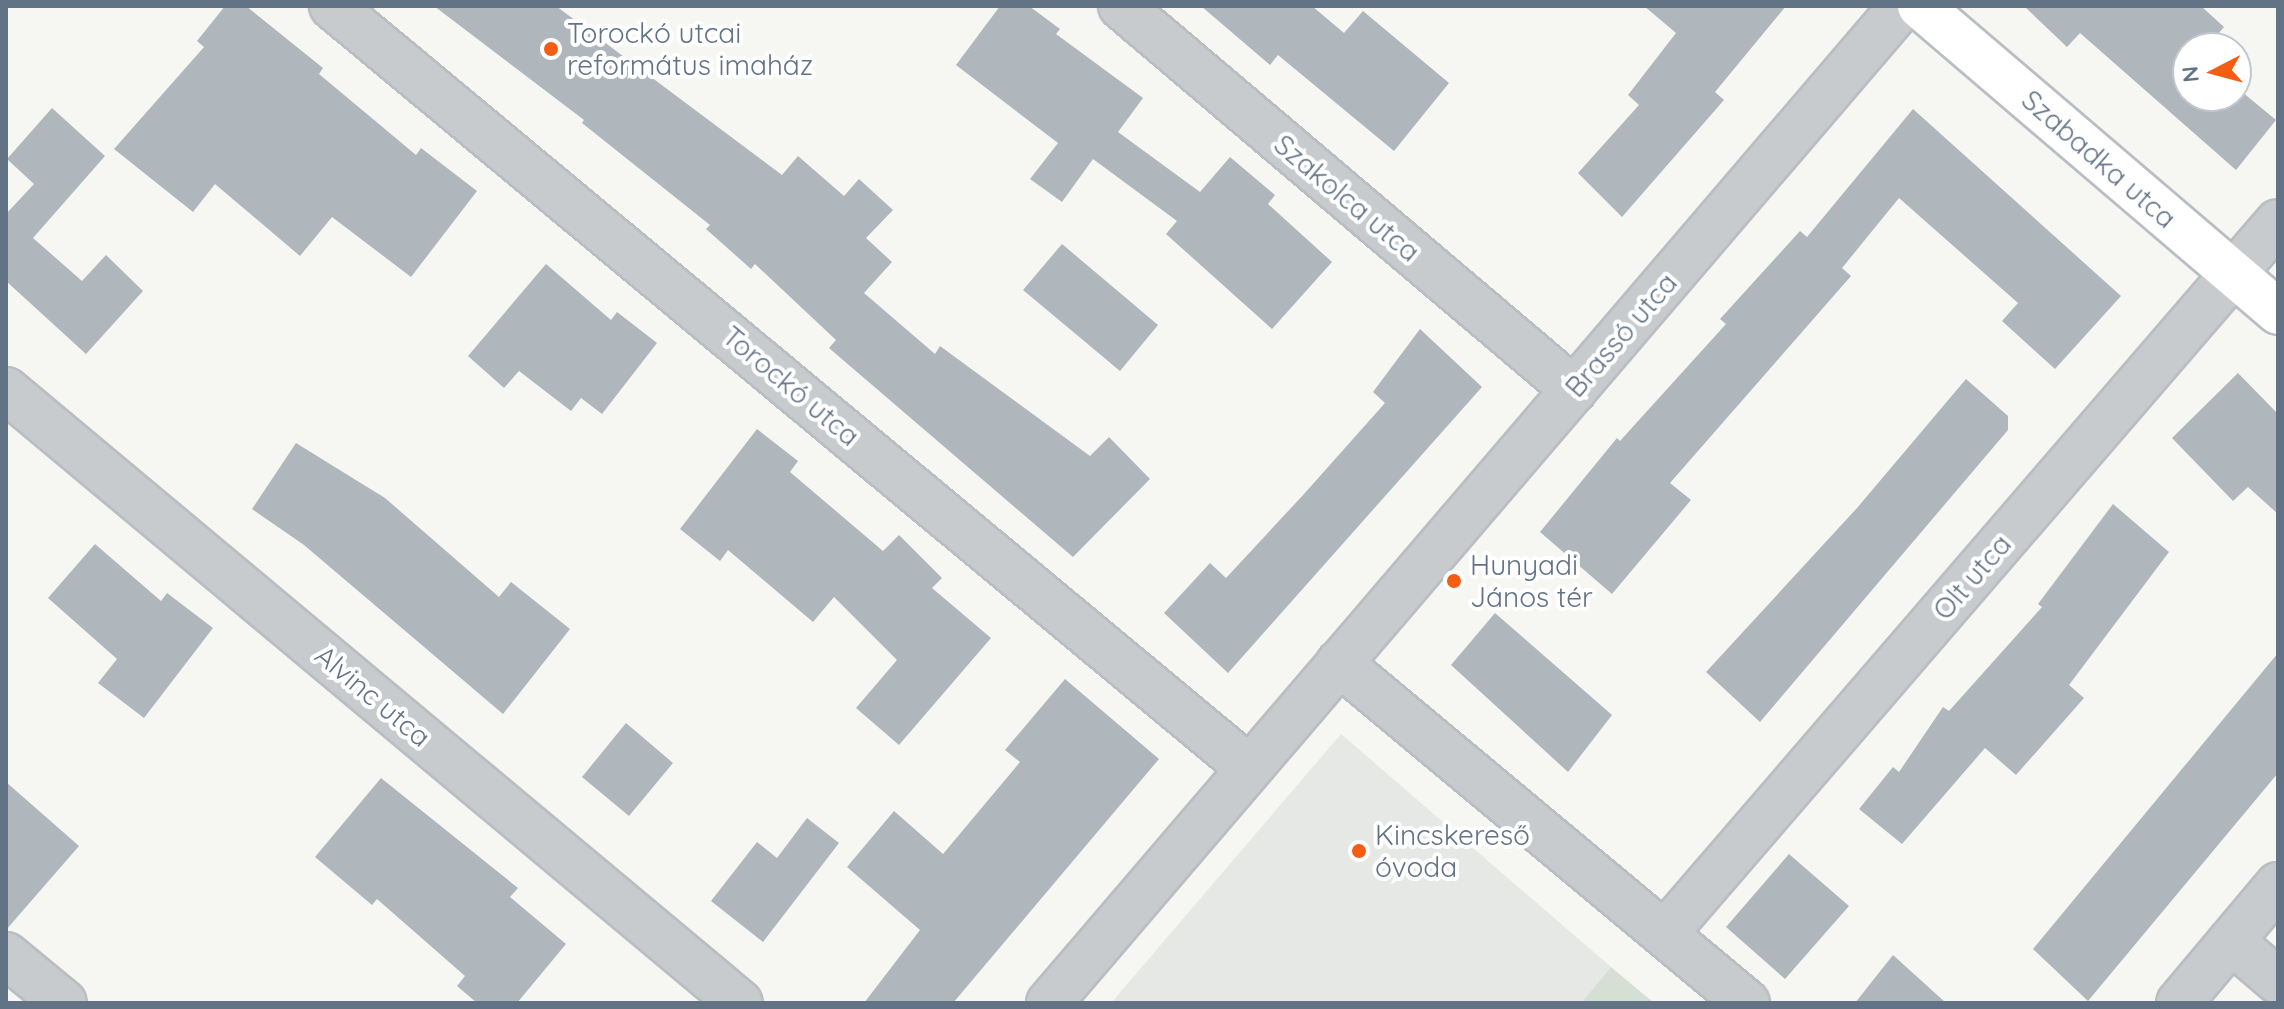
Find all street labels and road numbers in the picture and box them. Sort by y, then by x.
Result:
street label: Szabadka utca [2015,83,2183,235]
street label: Szakolca utca [1267,127,1427,269]
street label: Brassó utca [1558,266,1684,404]
street label: Torockó utca [716,319,866,453]
street label: Olt utca [1926,528,2018,626]
street label: Alvinc utca [309,638,437,754]

